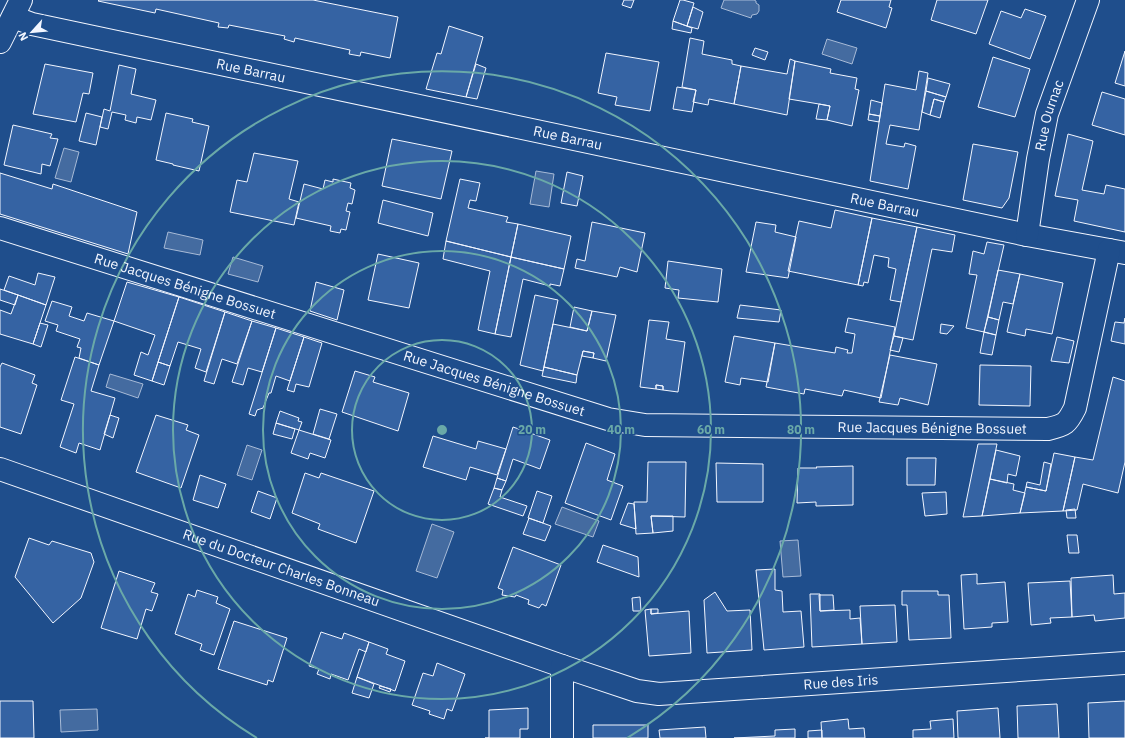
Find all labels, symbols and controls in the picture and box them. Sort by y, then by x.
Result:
north arrow [12,12,52,52]
text: N [15,30,31,43]
street label: Rue Barrau [215,54,287,87]
street label: Rue Ournac [1031,77,1068,152]
street label: Rue Barrau [532,122,604,154]
street label: Rue Barrau [849,189,921,221]
street label: Rue Jacques Bénigne Bossuet [92,249,278,323]
street label: Rue Jacques Bénigne Bossuet [401,346,587,420]
street label: Rue Jacques Bénigne Bossuet [838,418,1027,438]
text: 20 m [518,422,546,437]
text: 40 m [607,422,635,437]
text: 60 m [697,422,725,437]
text: 80 m [787,422,815,437]
centre of rings [435,423,449,437]
street label: Rue du Docteur Charles Bonneau [180,525,382,610]
street label: Rue des Iris [803,670,879,693]

